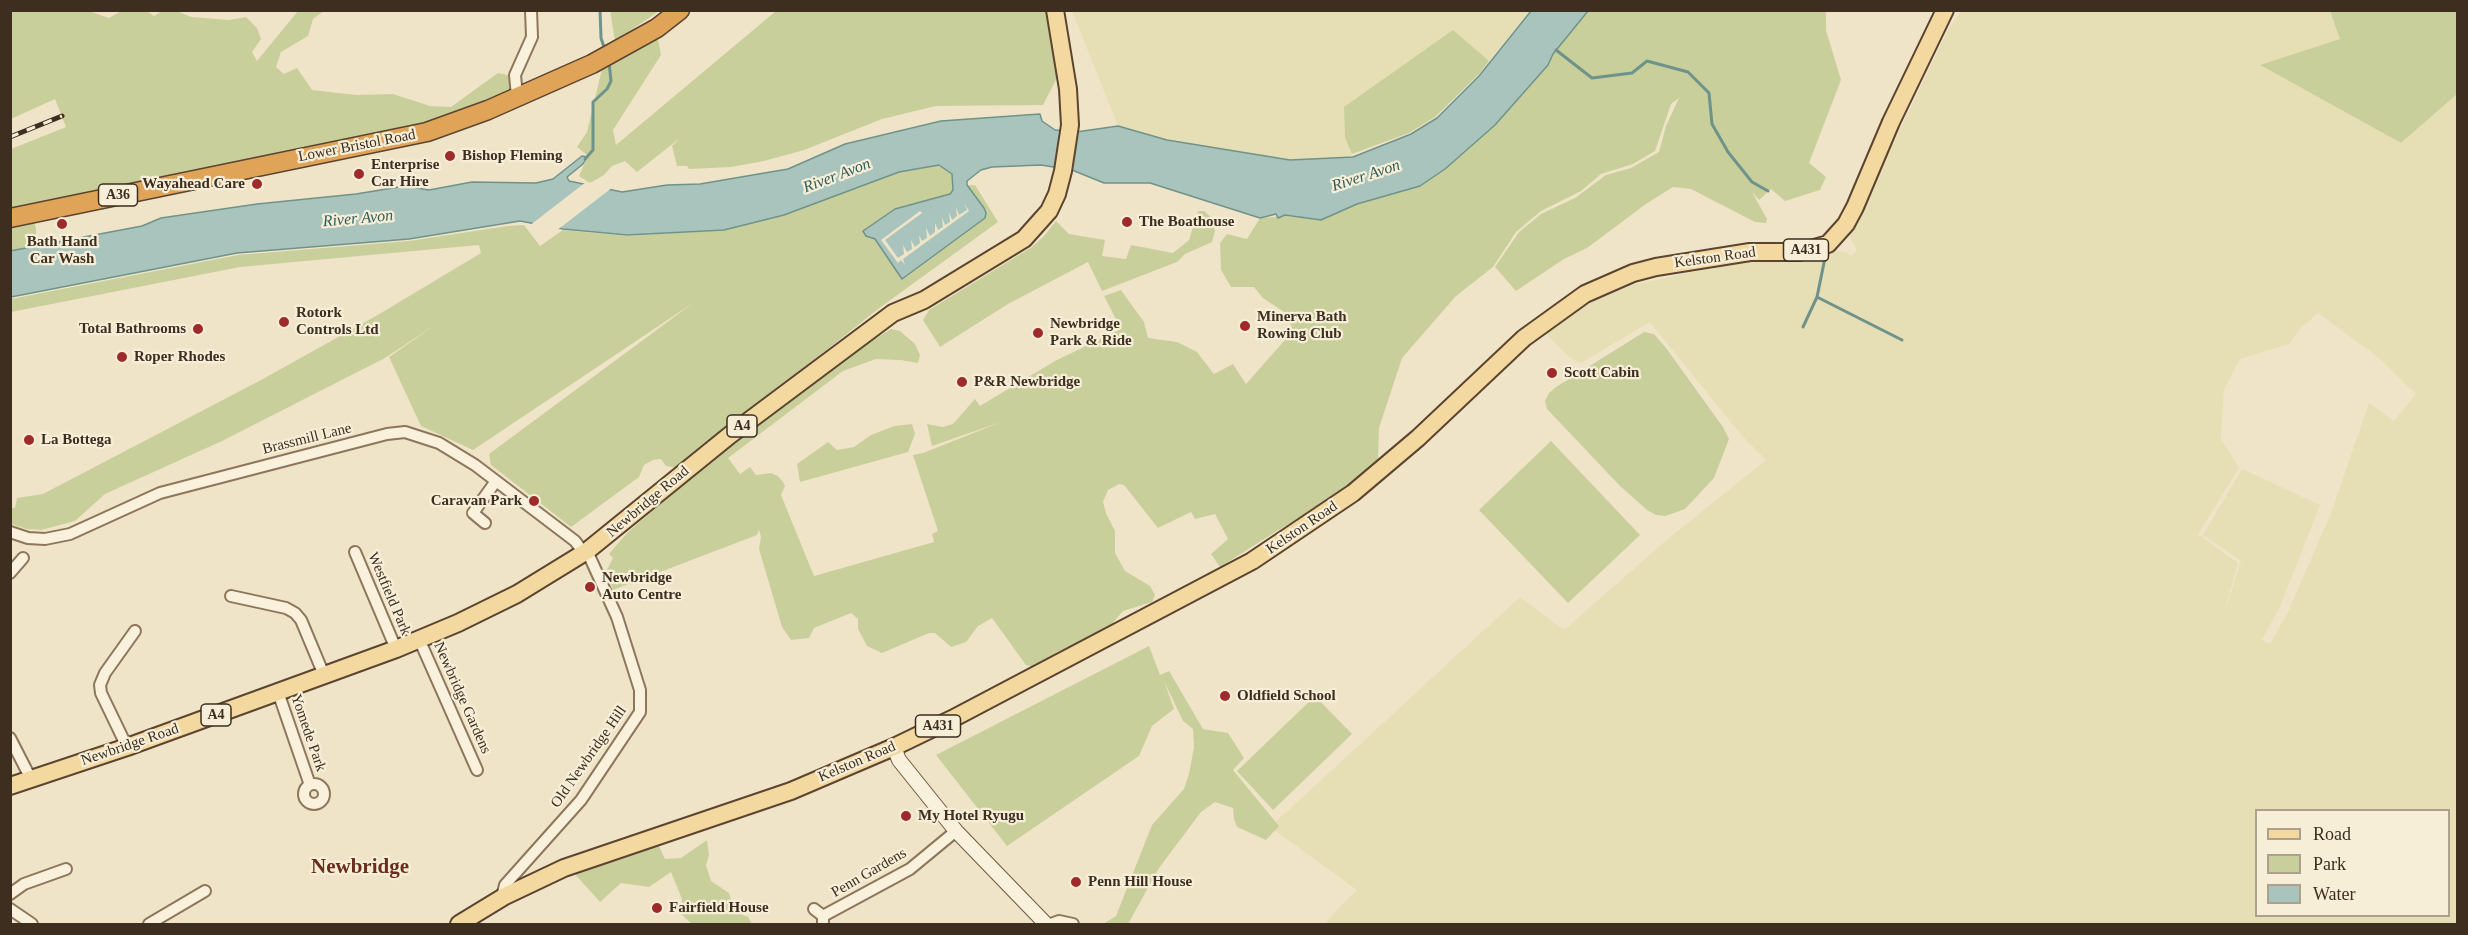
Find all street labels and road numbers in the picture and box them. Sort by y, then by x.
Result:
street label: Lower Bristol Road [297,126,417,166]
road number: A36 [98,184,138,206]
road number: A431 [1784,239,1828,261]
street label: Kelston Road [1673,243,1757,273]
road number: A4 [727,415,757,437]
street label: Brassmill Lane [261,419,353,459]
street label: Newbridge Road [603,462,693,542]
street label: Kelston Road [1263,498,1341,558]
street label: Westfield Park [363,550,415,638]
street label: Newbridge Gardens [429,639,495,757]
street label: Yomede Park [286,692,330,774]
street label: Old Newbridge Hill [547,703,631,811]
road number: A4 [201,704,231,726]
road number: A431 [916,715,960,737]
street label: Newbridge Road [79,720,181,770]
street label: Kelston Road [816,738,898,786]
street label: Penn Gardens [828,844,910,902]

